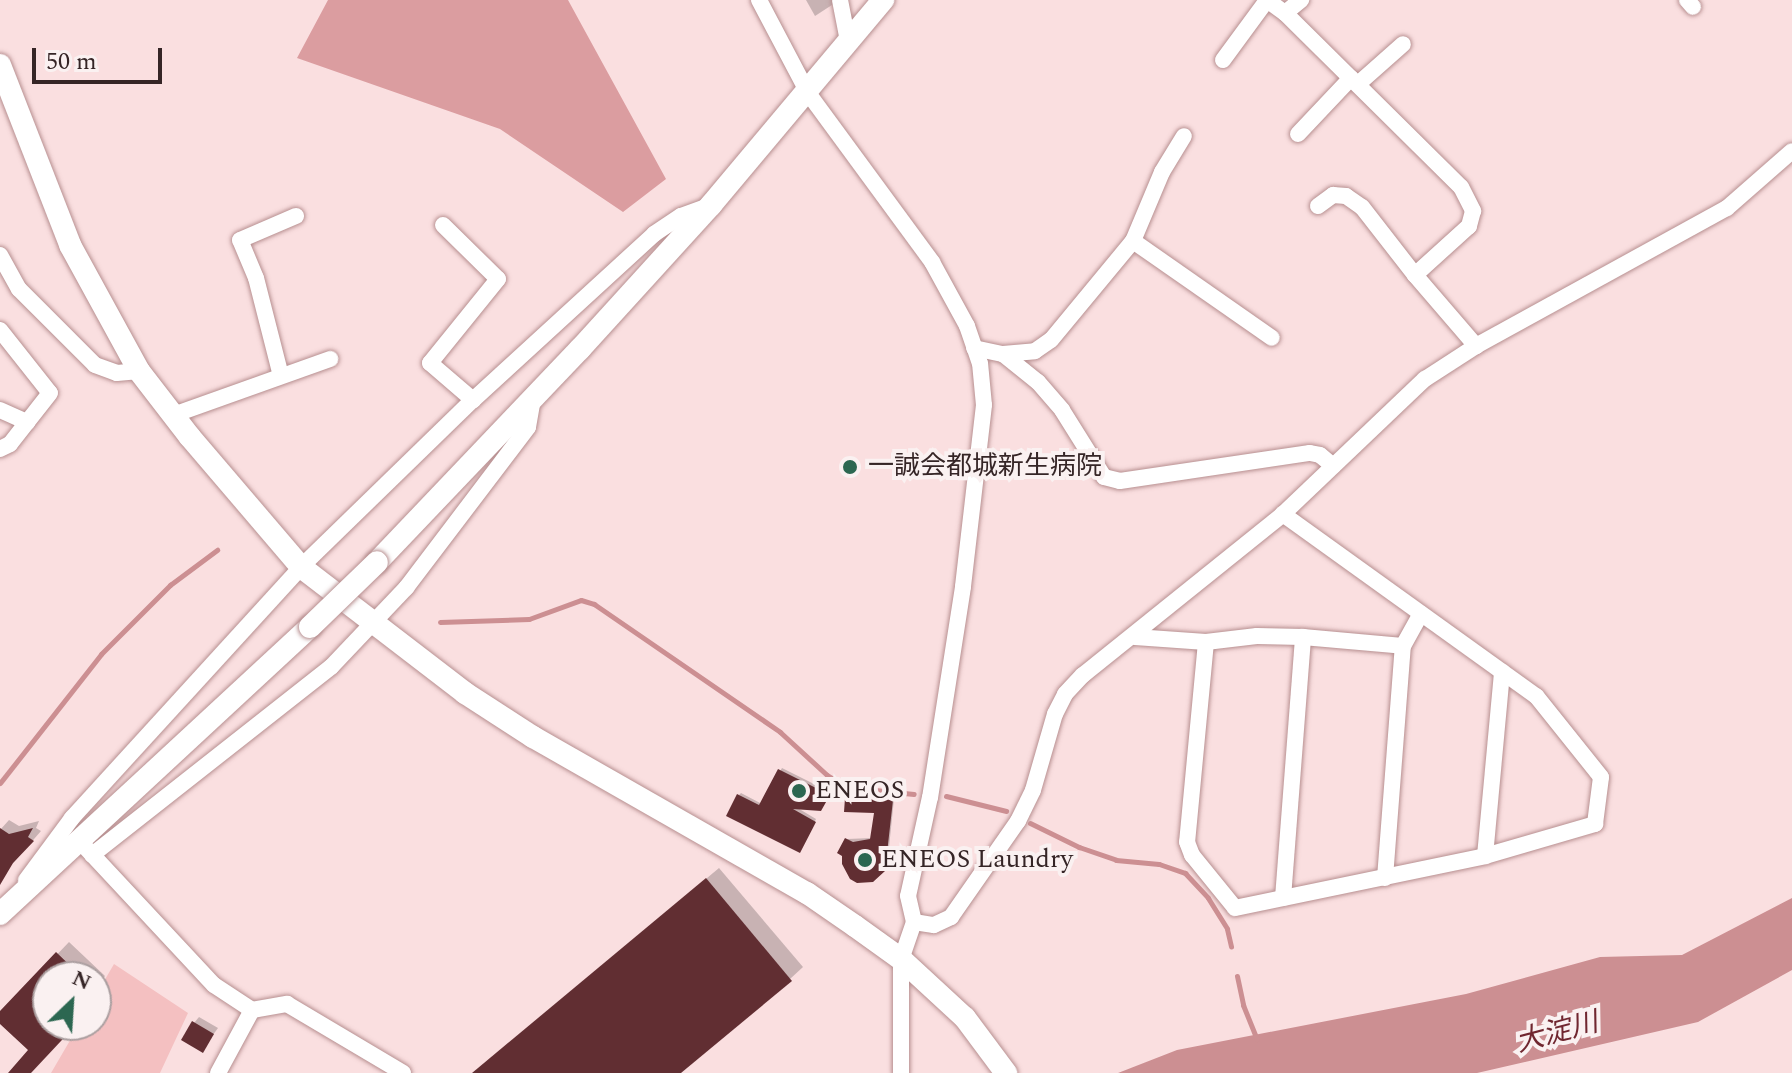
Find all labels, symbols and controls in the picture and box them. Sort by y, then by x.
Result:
scale bar [36,32,166,82]
text: 50 m [46,44,97,80]
place label: 一誠会都城新生病院 [868,451,1102,483]
marker: 一誠会都城新生病院 [839,456,861,478]
place label: ENEOS [815,775,904,807]
marker: ENEOS [790,782,808,800]
place label: ENEOS Laundry [881,844,1073,876]
marker: ENEOS Laundry [856,851,874,869]
north arrow [32,961,112,1041]
text: N [66,962,97,999]
water label: 大淀川 [1512,1006,1602,1060]

